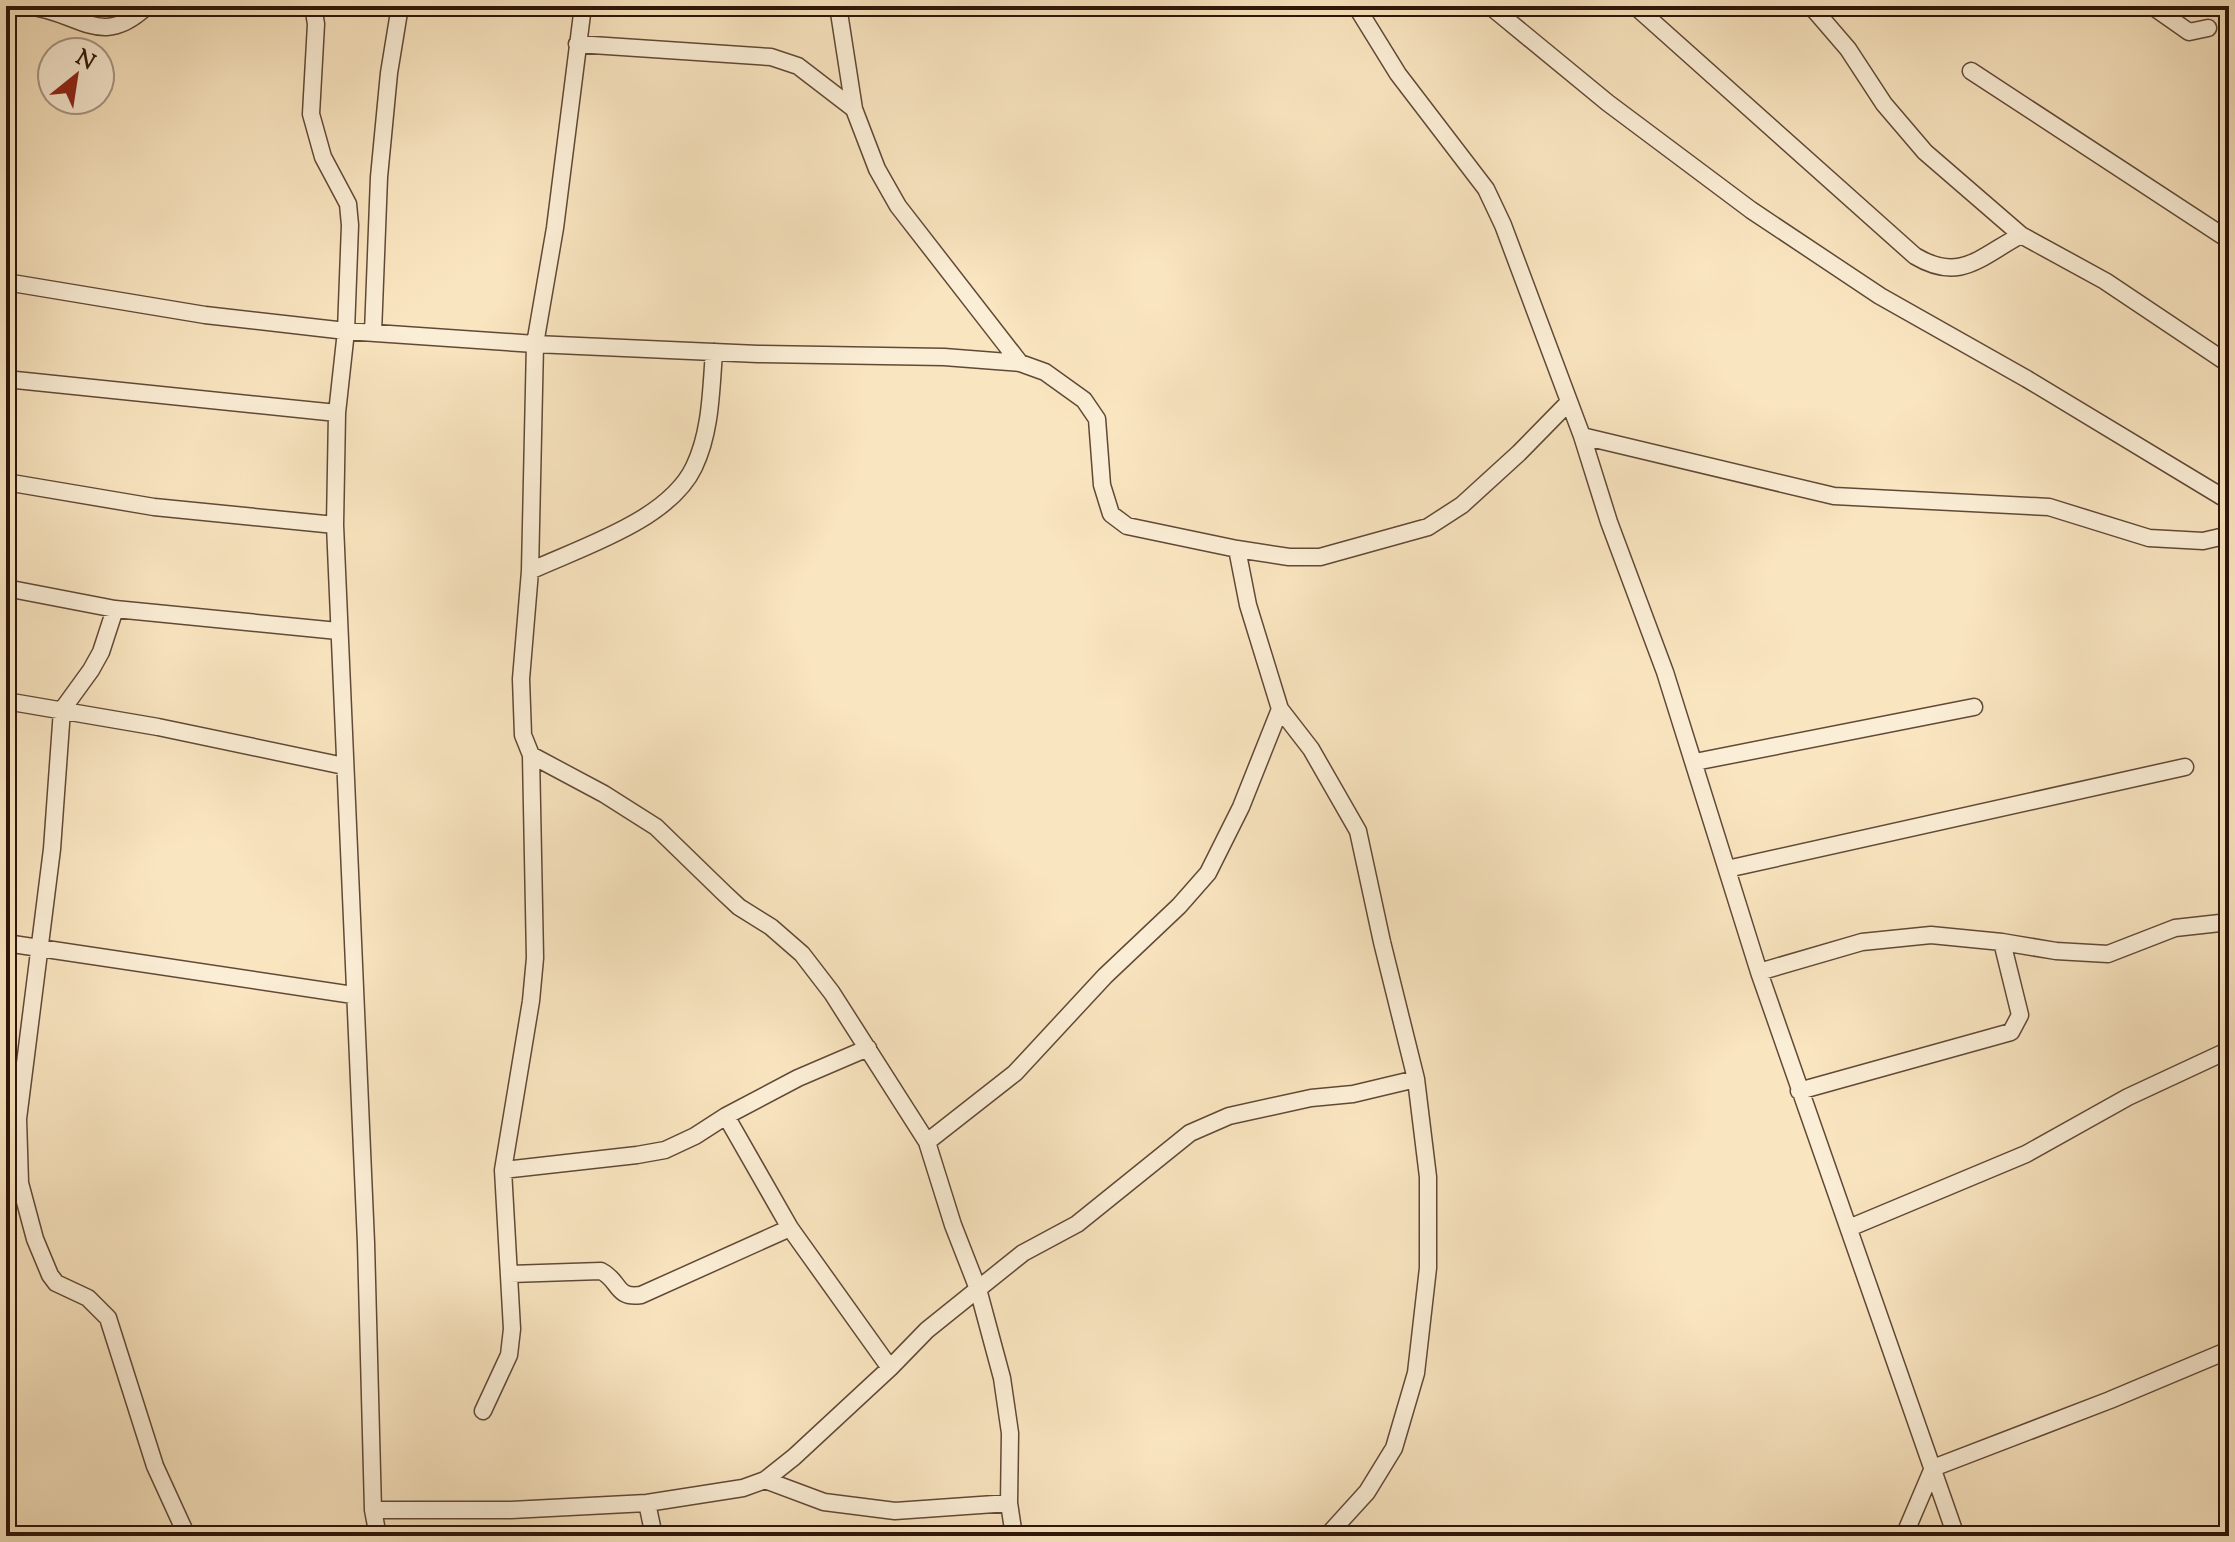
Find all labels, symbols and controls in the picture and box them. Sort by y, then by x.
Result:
north arrow [36,36,116,116]
text: N [69,43,100,80]

